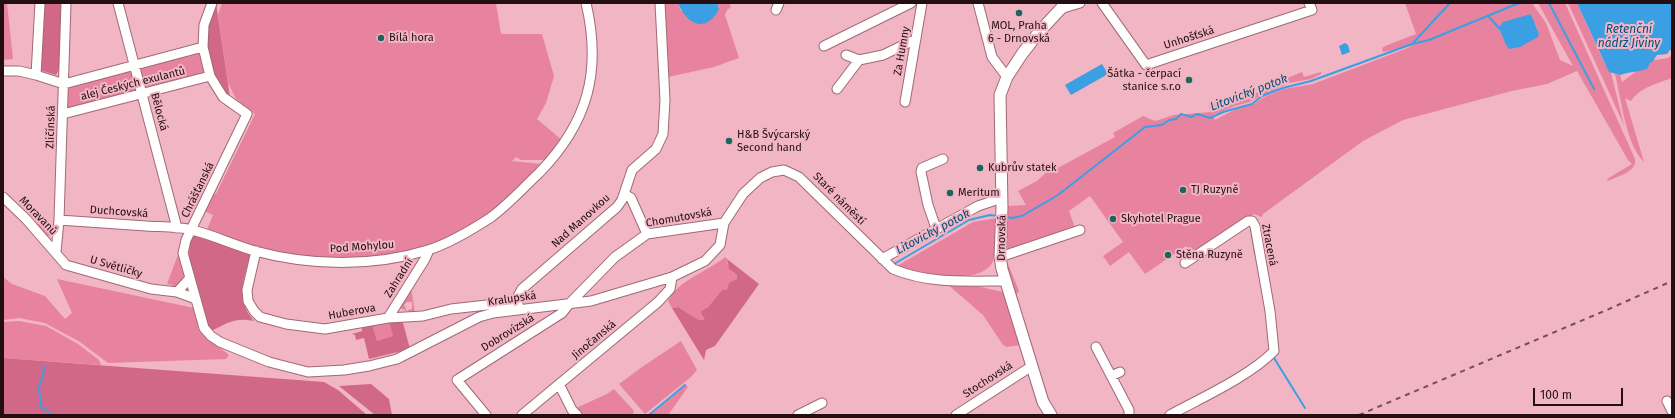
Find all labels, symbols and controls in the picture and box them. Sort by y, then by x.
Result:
marker: MOL, Praha 6 - Drnovská [1014,8,1024,18]
place label: MOL, Praha 6 - Drnovská [988,19,1050,45]
water label: Retenční nádrž Jiviny [1598,23,1660,51]
street label: Unhošťská [1162,24,1216,52]
street label: Za Humny [891,25,913,77]
place label: Bílá hora [389,31,434,45]
marker: Bílá hora [376,33,386,43]
street label: alej Českých exulantů [79,65,187,103]
place label: Šátka - čerpací stanice s.r.o [1107,67,1181,93]
water label: Litovický potok [1208,72,1290,114]
marker: Šátka - čerpací stanice s.r.o [1184,75,1194,85]
street label: Bělocká [148,91,170,133]
street label: Zličínská [44,105,58,149]
place label: H&B Švýcarský Second hand [737,128,810,154]
marker: H&B Švýcarský Second hand [724,136,734,146]
street label: Chrášťanská [179,160,217,220]
place label: Kubrův statek [988,161,1057,175]
marker: Kubrův statek [975,163,985,173]
street label: Staré náměstí [810,170,868,228]
place label: TJ Ruzyně [1191,183,1239,197]
marker: TJ Ruzyně [1178,185,1188,195]
place label: Meritum [958,186,1000,200]
marker: Meritum [945,188,955,198]
street label: Nad Manovkou [549,191,613,251]
street label: Moravanů [16,194,60,238]
street label: Duchcovská [89,203,149,221]
street label: Chomutovská [645,206,713,230]
water label: Litovický potok [893,206,973,258]
place label: Skyhotel Prague [1121,212,1201,226]
marker: Skyhotel Prague [1108,214,1118,224]
street label: Drnovská [995,215,1009,261]
street label: Ztracená [1258,223,1280,267]
street label: Pod Mohylou [329,238,395,256]
place label: Stěna Ruzyně [1176,248,1243,262]
marker: Stěna Ruzyně [1163,250,1173,260]
street label: U Světličky [88,253,144,281]
street label: Zahradní [382,256,416,300]
street label: Kralupská [487,289,537,309]
street label: Huberova [327,301,377,323]
street label: Dobrovízská [479,311,537,355]
street label: Jinočanská [569,318,619,362]
street label: Stochovská [961,359,1015,401]
scale bar [1535,380,1625,406]
text: 100 m [1540,388,1572,402]

